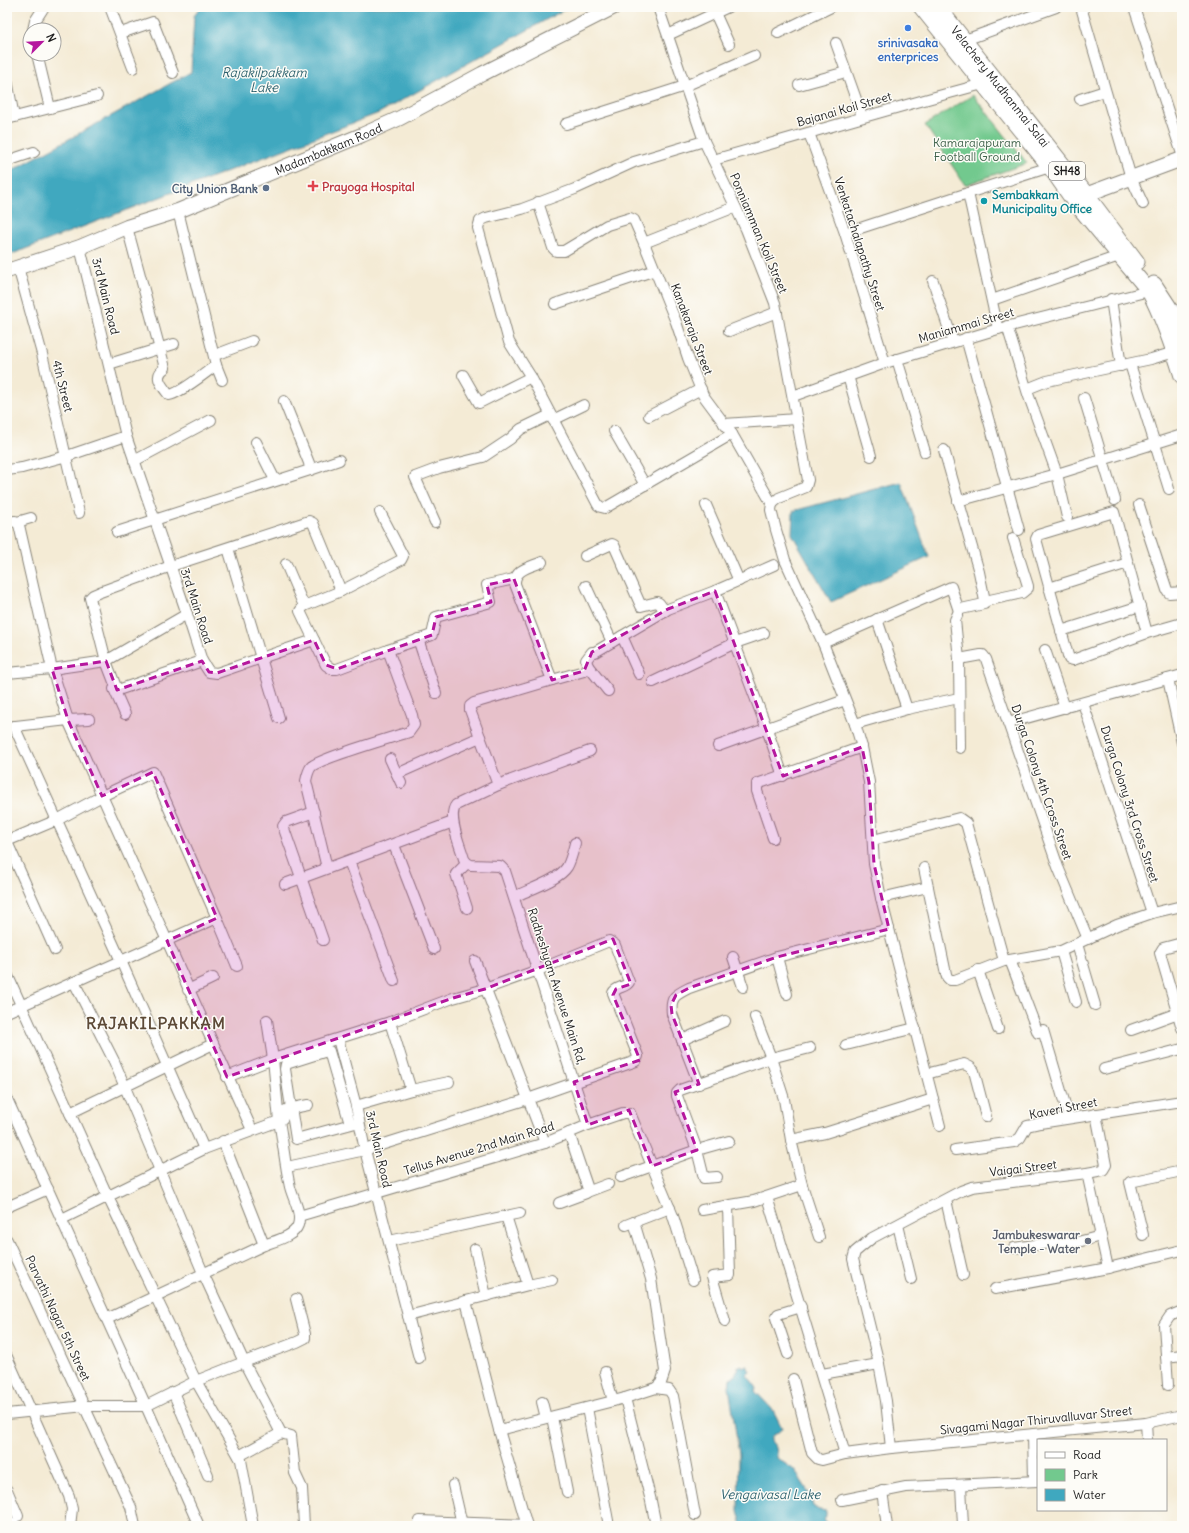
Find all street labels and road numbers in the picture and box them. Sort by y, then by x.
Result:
street label: Velachery Mudhanmai Salai [948,23,1053,150]
street label: Bajanai Koil Street [795,88,893,130]
street label: Madambakkam Road [272,120,384,178]
road number: SH48 [1049,162,1085,180]
street label: Ponniamman Koil Street [727,171,791,295]
street label: Venkatachalapathy Street [831,175,889,313]
street label: 3rd Main Road [89,256,123,336]
street label: Kanakaraja Street [668,281,716,377]
street label: Maniammai Street [917,304,1015,346]
street label: 4th Street [49,359,77,413]
street label: 3rd Main Road [178,566,216,646]
street label: Durga Colony 4th Cross Street [1008,702,1076,862]
street label: Durga Colony 3rd Cross Street [1098,724,1162,884]
street label: Radheshyam Avenue Main Rd, [525,906,589,1066]
street label: Kaveri Street [1028,1094,1098,1122]
street label: 3rd Main Road [363,1109,395,1189]
street label: Tellus Avenue 2nd Main Road [402,1118,556,1178]
street label: Vaigai Street [989,1156,1057,1180]
street label: Parvathi Nagar 5th Street [22,1253,94,1383]
street label: Sivagami Nagar Thiruvalluvar Street [939,1402,1133,1438]

